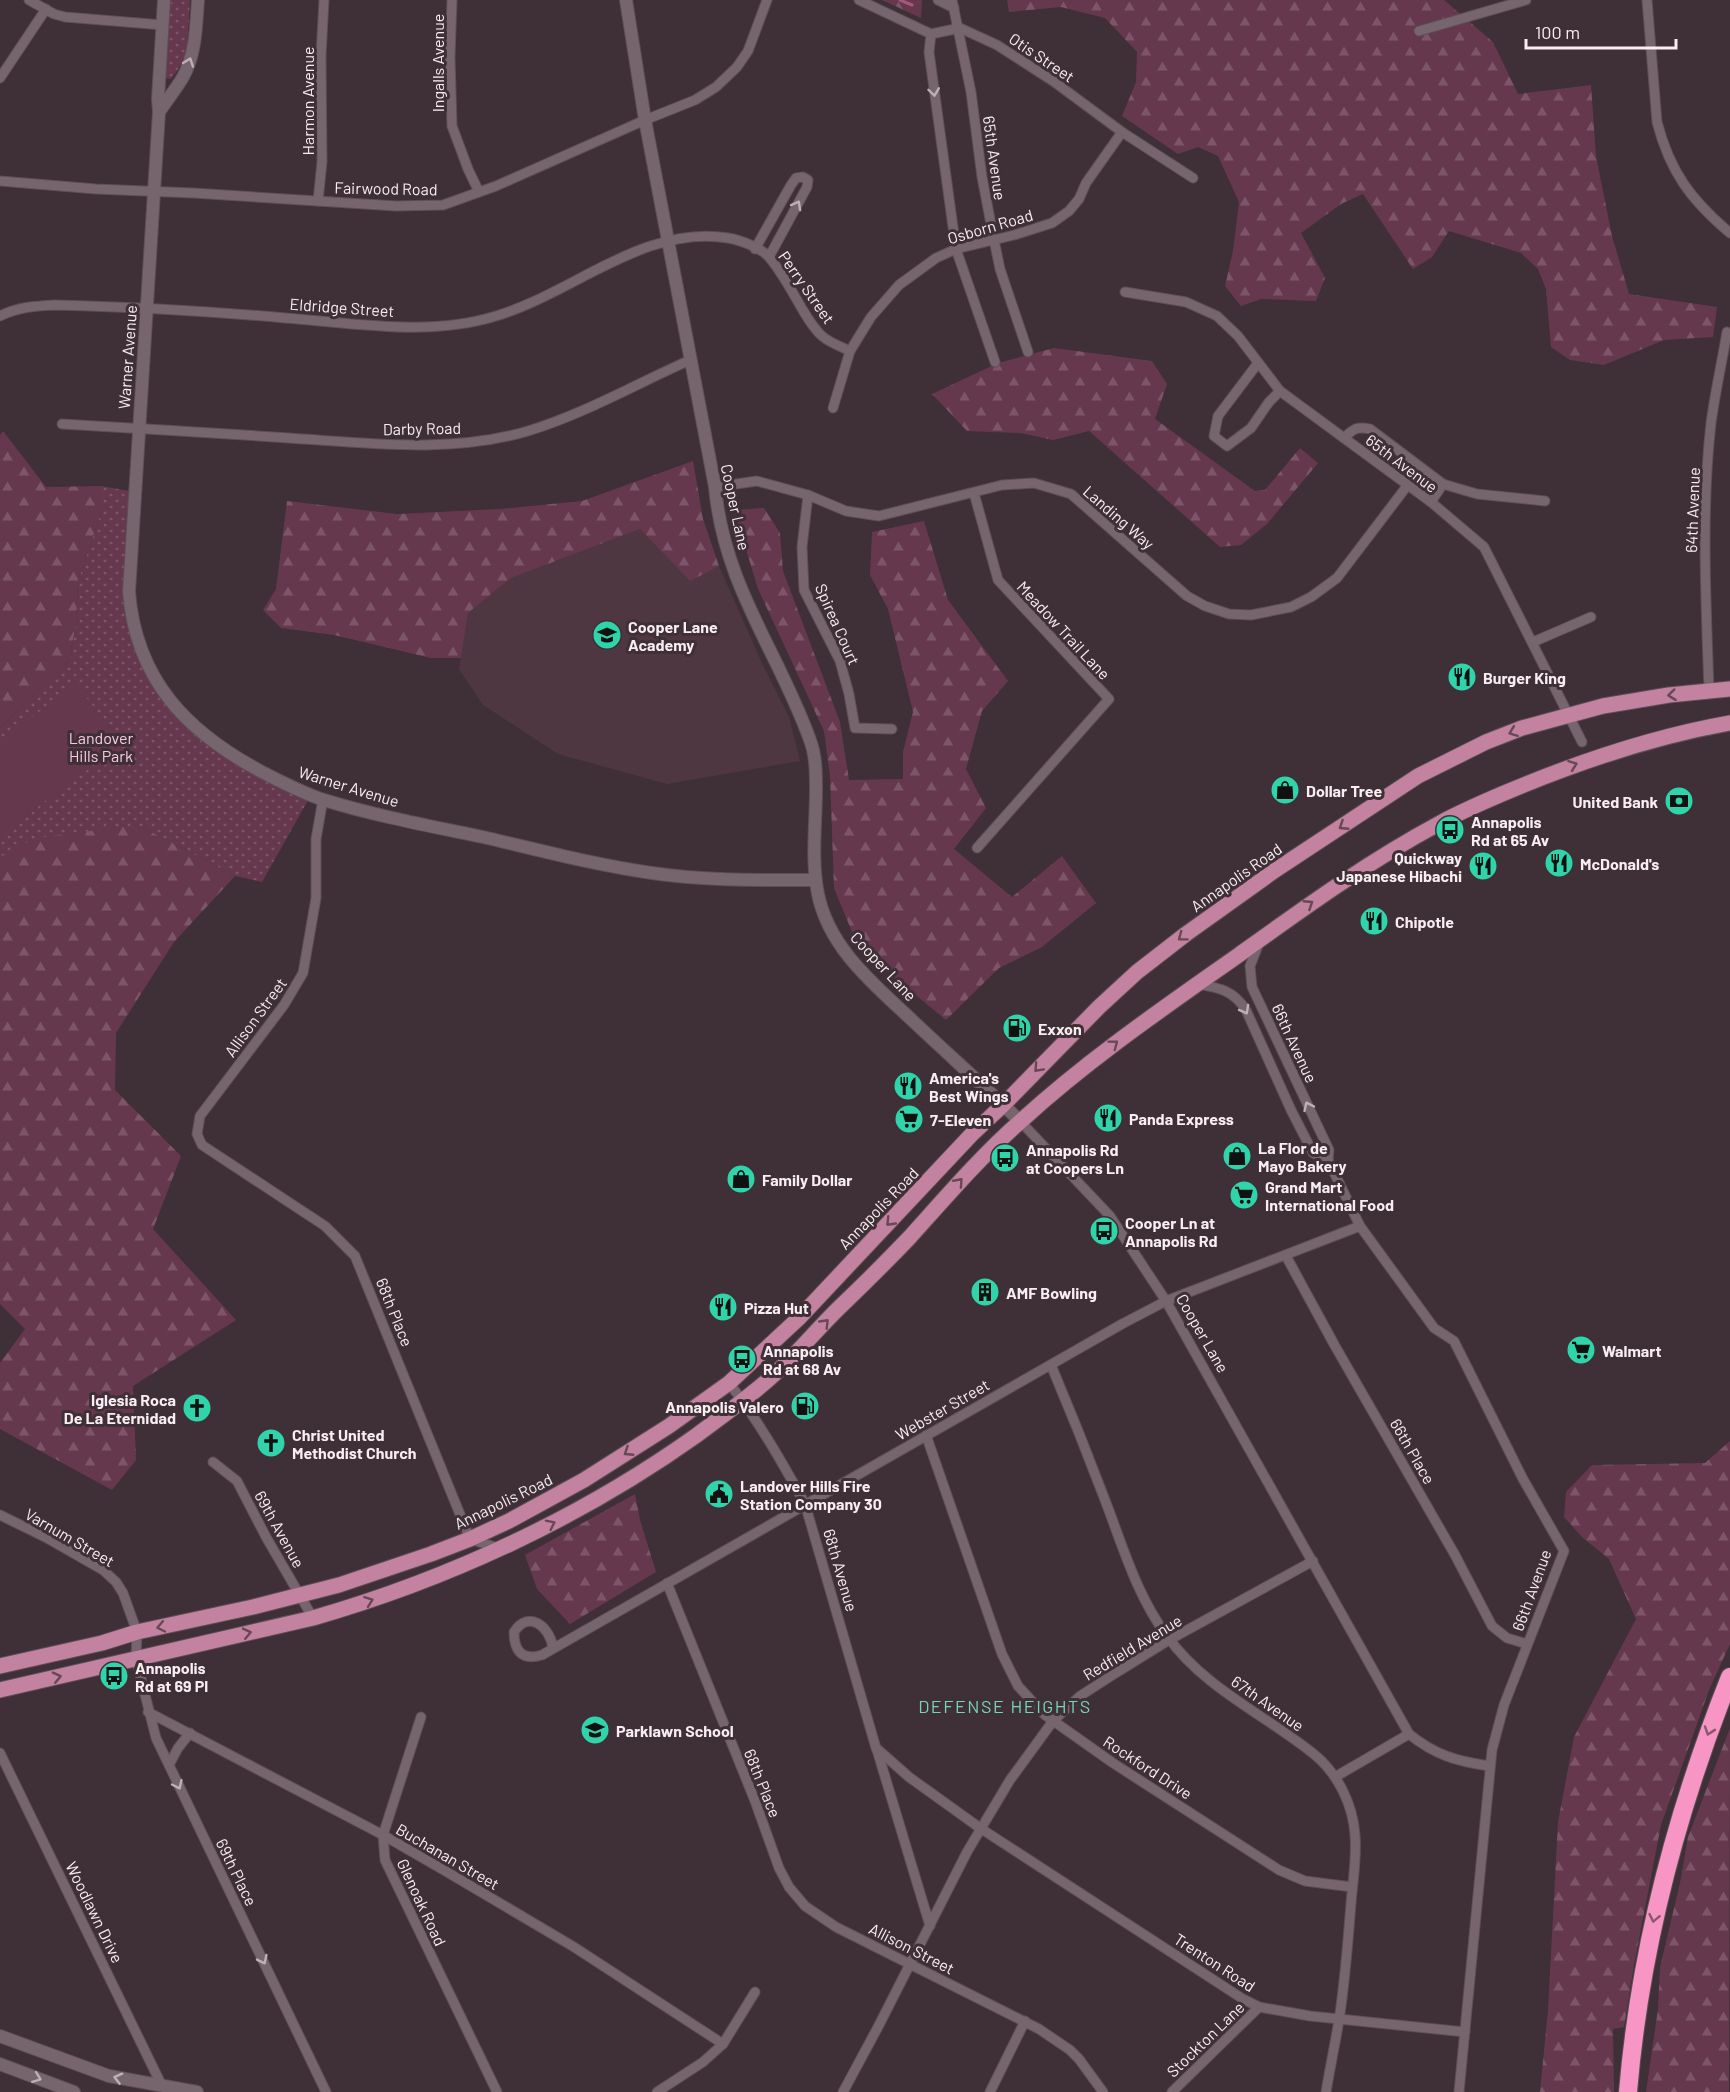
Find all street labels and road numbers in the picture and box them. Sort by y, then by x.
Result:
street label: Ingalls Avenue [428,14,447,112]
street label: Otis Street [1006,28,1078,86]
street label: Harmon Avenue [298,47,317,155]
street label: 65th Avenue [980,115,1010,201]
street label: Fairwood Road [334,178,438,198]
street label: Osborn Road [945,205,1035,247]
street label: Perry Street [775,247,839,327]
street label: Eldridge Street [289,294,395,320]
street label: Warner Avenue [114,304,140,410]
street label: Darby Road [383,418,461,438]
street label: 65th Avenue [1362,430,1442,496]
street label: Cooper Lane [718,462,754,552]
street label: 64th Avenue [1681,467,1703,553]
street label: Landing Way [1080,481,1159,553]
street label: Meadow Trail Lane [1014,577,1114,683]
street label: Spirea Court [812,581,864,667]
street label: Warner Avenue [296,762,402,810]
street label: Annapolis Road [1187,839,1285,915]
street label: Cooper Lane [847,927,921,1005]
street label: Allison Street [220,974,290,1060]
street label: 66th Avenue [1268,1000,1322,1086]
street label: Annapolis Road [834,1163,922,1253]
street label: 68th Place [373,1275,417,1349]
street label: Cooper Lane [1173,1290,1233,1376]
street label: Webster Street [892,1375,992,1443]
street label: 66th Place [1387,1415,1439,1487]
street label: Annapolis Road [451,1469,555,1533]
street label: 69th Avenue [251,1487,309,1571]
street label: Varnum Street [22,1504,118,1570]
street label: 68th Avenue [820,1526,862,1614]
street label: 66th Avenue [1508,1547,1554,1633]
street label: Redfield Avenue [1079,1610,1185,1684]
street label: 67th Avenue [1228,1671,1308,1735]
street label: Rockford Drive [1100,1731,1196,1803]
street label: 68th Place [741,1746,785,1820]
street label: Buchanan Street [393,1819,503,1893]
street label: 69th Place [213,1835,261,1909]
street label: Glenoak Road [394,1855,450,1949]
street label: Woodlawn Drive [62,1858,128,1966]
street label: Allison Street [866,1918,958,1978]
street label: Trenton Road [1171,1929,1259,1995]
street label: Stockton Lane [1162,1997,1248,2081]

